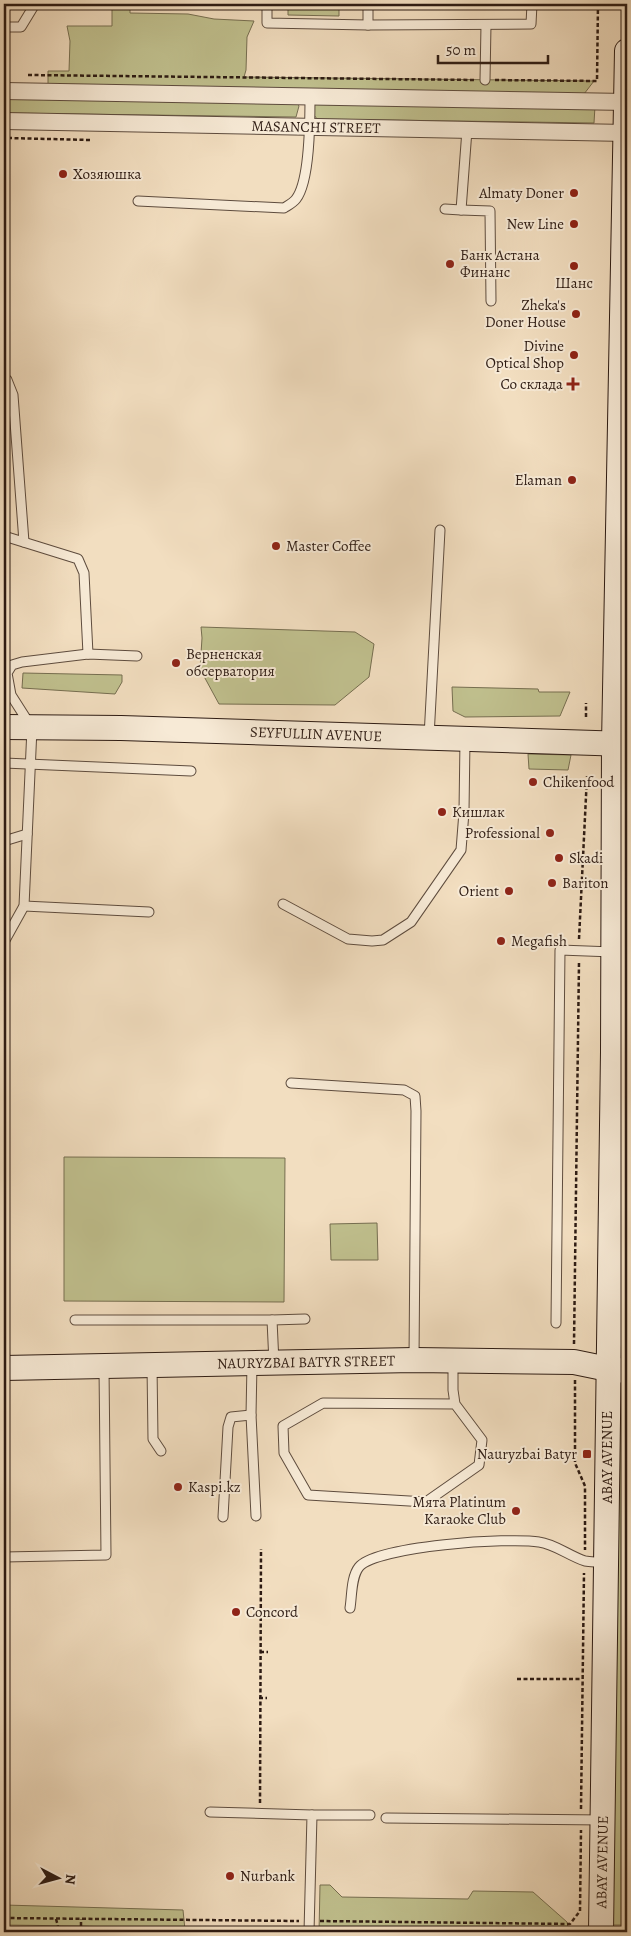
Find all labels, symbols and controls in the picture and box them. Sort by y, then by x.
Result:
scale bar [438,32,548,64]
text: 50 m [446,40,476,60]
street label: MASANCHI STREET [251,116,382,138]
place label: Хозяюшка [73,164,141,184]
marker: Хозяюшка [57,168,69,180]
place label: Almaty Doner [478,183,564,203]
marker: Almaty Doner [568,187,580,199]
place label: New Line [506,214,564,234]
marker: New Line [568,218,580,230]
place label: Банк Астана Финанс [460,245,540,282]
marker: Банк Астана Финанс [444,258,456,270]
marker: Шанс [568,260,580,272]
place label: Шанс [555,273,593,293]
place label: Zheka's Doner House [485,295,566,332]
marker: Zheka's Doner House [570,308,582,320]
place label: Divine Optical Shop [485,336,564,373]
marker: Divine Optical Shop [568,349,580,361]
place label: Со склада [500,374,563,394]
marker: Со склада [567,378,579,390]
place label: Elaman [515,470,562,490]
marker: Elaman [566,474,578,486]
place label: Master Coffee [286,536,371,556]
marker: Master Coffee [270,540,282,552]
place label: Верненская обсерватория [186,644,275,681]
marker: Верненская обсерватория [170,657,182,669]
street label: SEYFULLIN AVENUE [250,722,382,746]
place label: Chikenfood [543,772,615,792]
marker: Chikenfood [527,776,539,788]
place label: Кишлак [452,802,505,822]
marker: Кишлак [436,806,448,818]
place label: Professional [465,823,540,843]
marker: Professional [544,827,556,839]
place label: Skadi [569,848,603,868]
marker: Skadi [553,852,565,864]
place label: Bariton [562,873,609,893]
marker: Bariton [546,877,558,889]
place label: Orient [459,881,499,901]
marker: Orient [503,885,515,897]
place label: Megafish [511,931,567,951]
marker: Megafish [495,935,507,947]
street label: NAURYZBAI BATYR STREET [217,1350,396,1374]
street label: ABAY AVENUE [597,1411,617,1504]
place label: Nauryzbai Batyr [477,1444,577,1464]
marker: Nauryzbai Batyr [581,1448,593,1460]
place label: Kaspi.kz [188,1477,241,1497]
marker: Kaspi.kz [172,1481,184,1493]
place label: Мята Platinum Karaoke Club [413,1492,507,1529]
marker: Мята Platinum Karaoke Club [510,1505,522,1517]
place label: Concord [246,1602,299,1622]
marker: Concord [230,1606,242,1618]
street label: ABAY AVENUE [591,1815,613,1910]
north arrow [32,1854,82,1904]
place label: Nurbank [240,1866,295,1886]
marker: Nurbank [224,1870,236,1882]
text: N [60,1873,80,1885]

